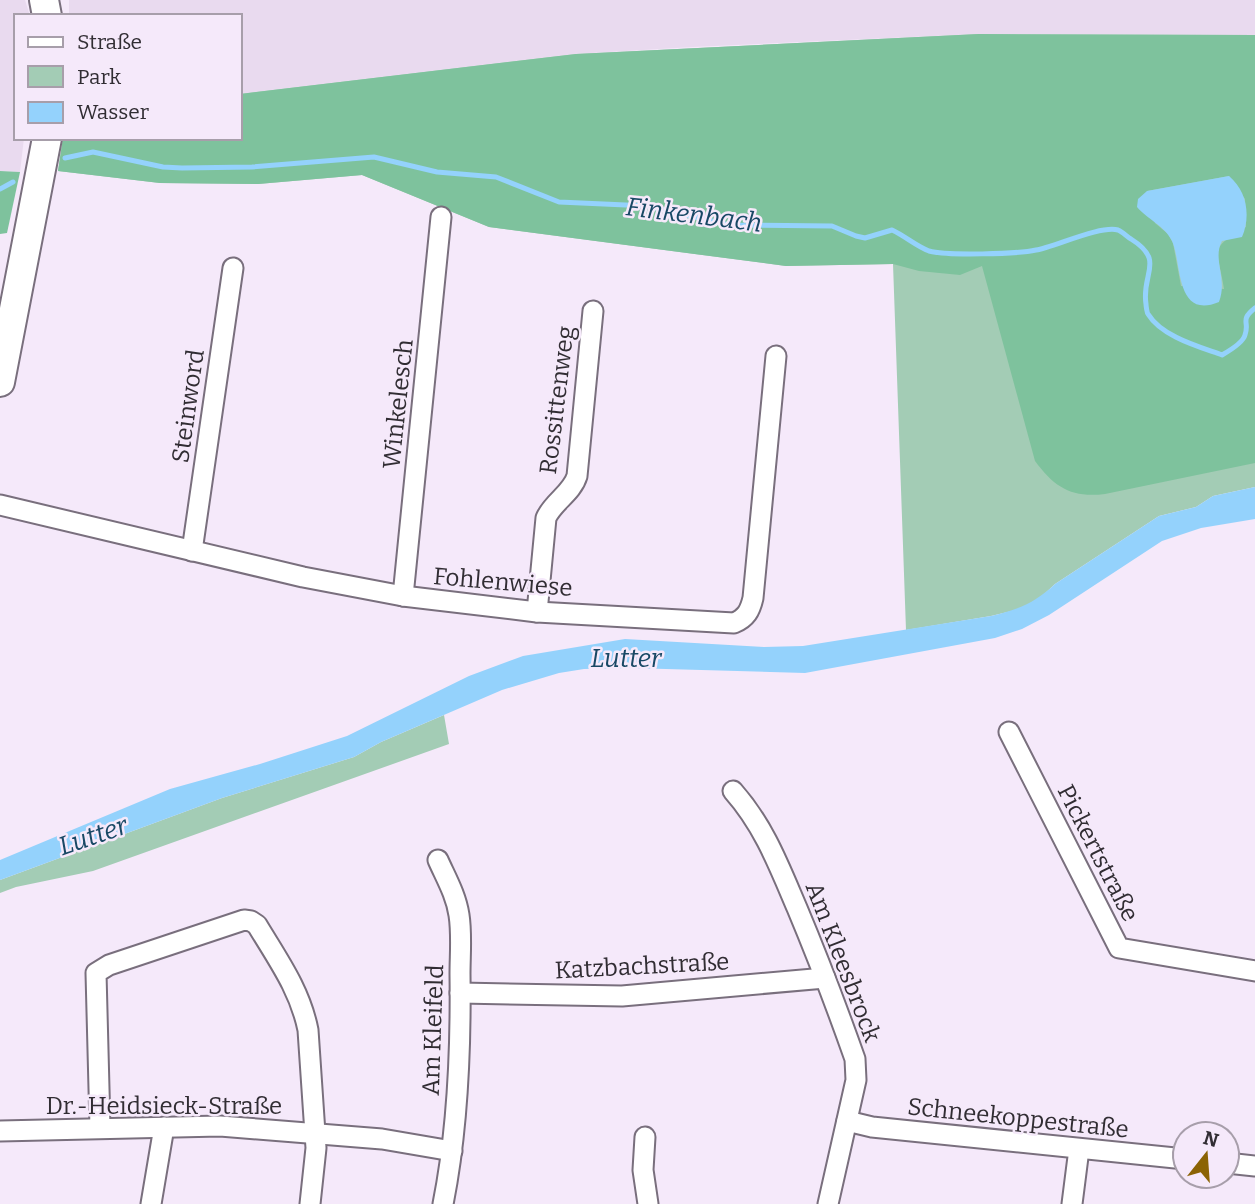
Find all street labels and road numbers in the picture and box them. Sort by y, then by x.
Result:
street label: Rossittenweg [534,324,580,476]
street label: Winkelesch [377,338,419,470]
street label: Steinword [166,348,210,464]
street label: Fohlenwiese [432,562,574,602]
street label: Pickertstraße [1052,780,1144,926]
street label: Am Kleesbrock [800,878,887,1046]
street label: Katzbachstraße [554,947,730,985]
street label: Am Kleifeld [417,964,449,1096]
street label: Dr.-Heidsieck-Straße [46,1092,282,1120]
street label: Schneekoppestraße [906,1092,1130,1144]

